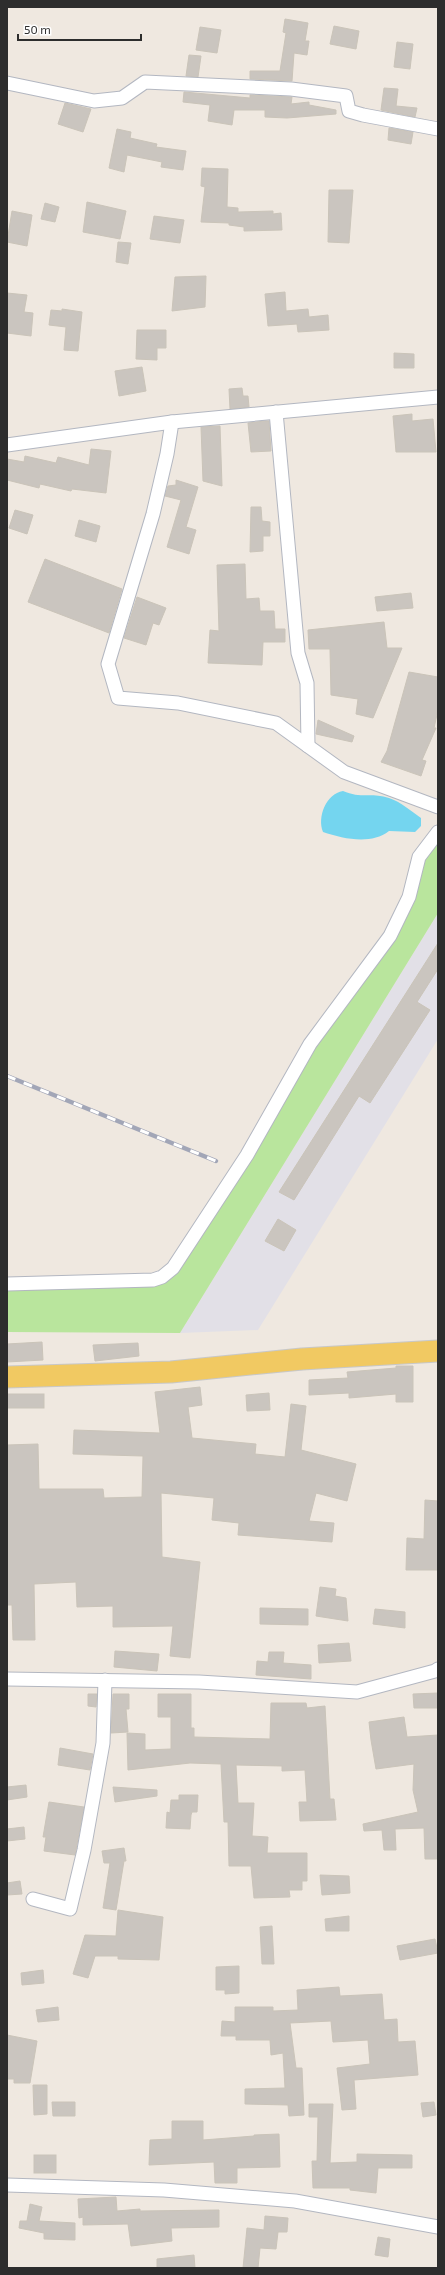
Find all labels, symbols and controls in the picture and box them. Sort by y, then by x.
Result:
scale bar [18,16,141,42]
text: 50 m [24,22,51,36]

